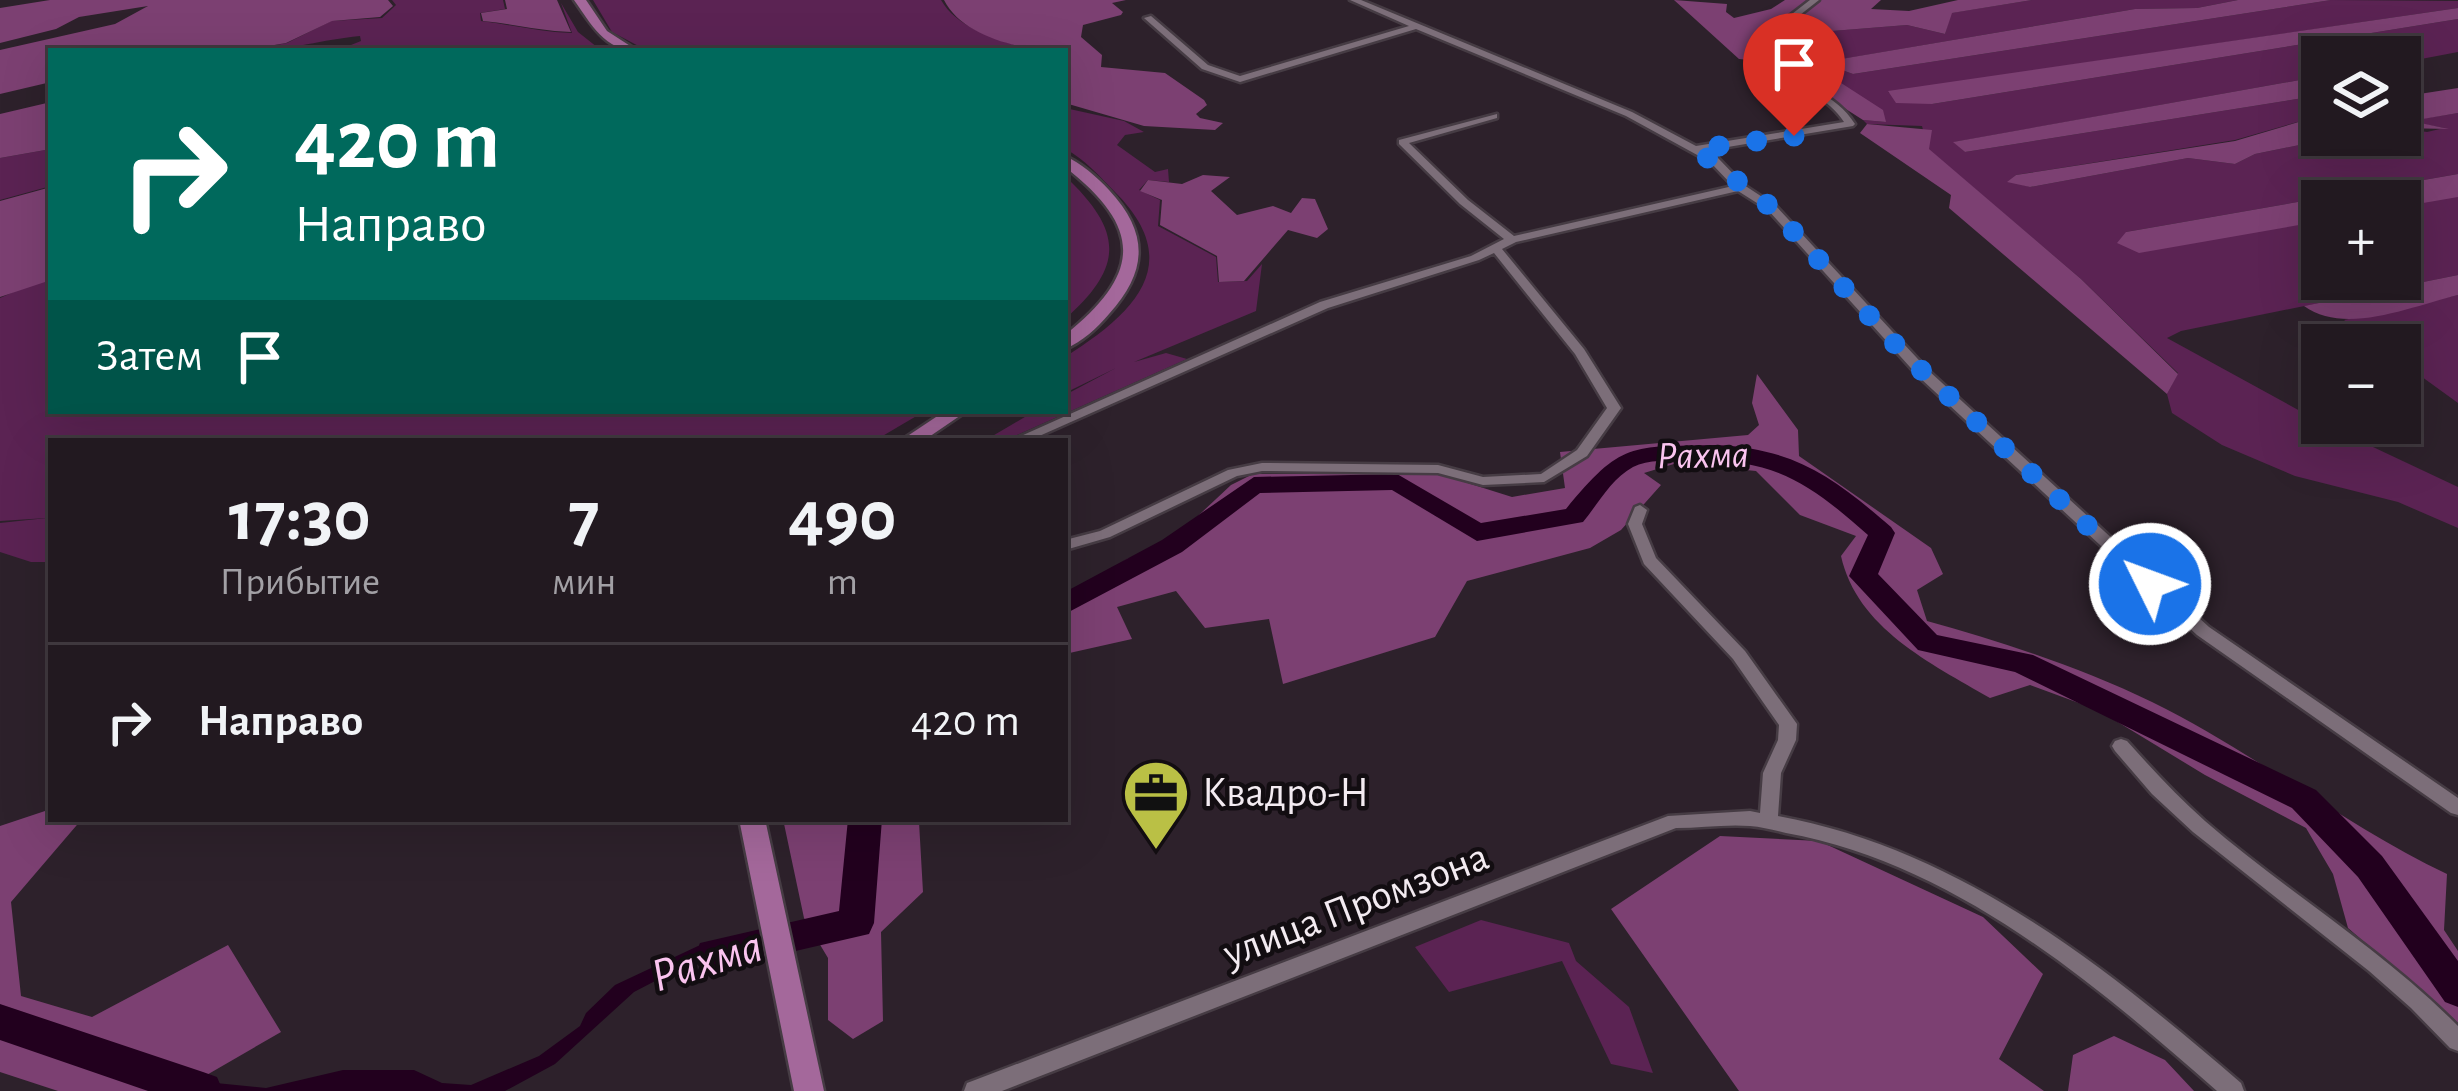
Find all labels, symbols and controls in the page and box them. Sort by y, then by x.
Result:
pin [1743,13,1845,136]
icon: arrive [1761,31,1827,97]
map controls [2301,36,2421,444]
button: layers [2301,36,2421,156]
icon: right [96,96,252,252]
text: 420 m [294,100,500,184]
button: + [2301,180,2421,300]
text: Направо [294,198,486,252]
icon: arrive [227,324,293,390]
button: − [2301,324,2421,444]
text: Затем [96,334,203,379]
water label: Рахма [1657,436,1749,476]
text: 17:30 [229,481,371,553]
text: 7 [569,481,600,553]
text: 490 [788,481,896,553]
position arrow [2087,521,2213,647]
text: Прибытие [220,563,380,602]
text: мин [552,563,616,602]
text: m [827,563,858,602]
icon: right [96,689,162,755]
text: Направо [198,699,363,744]
text: 420 m [911,699,1020,744]
office icon: Квадро-Н [1121,758,1191,852]
place label: Квадро-Н [1202,772,1369,814]
street label: улица Промзона [1217,835,1494,975]
water label: Рахма [646,923,768,1001]

